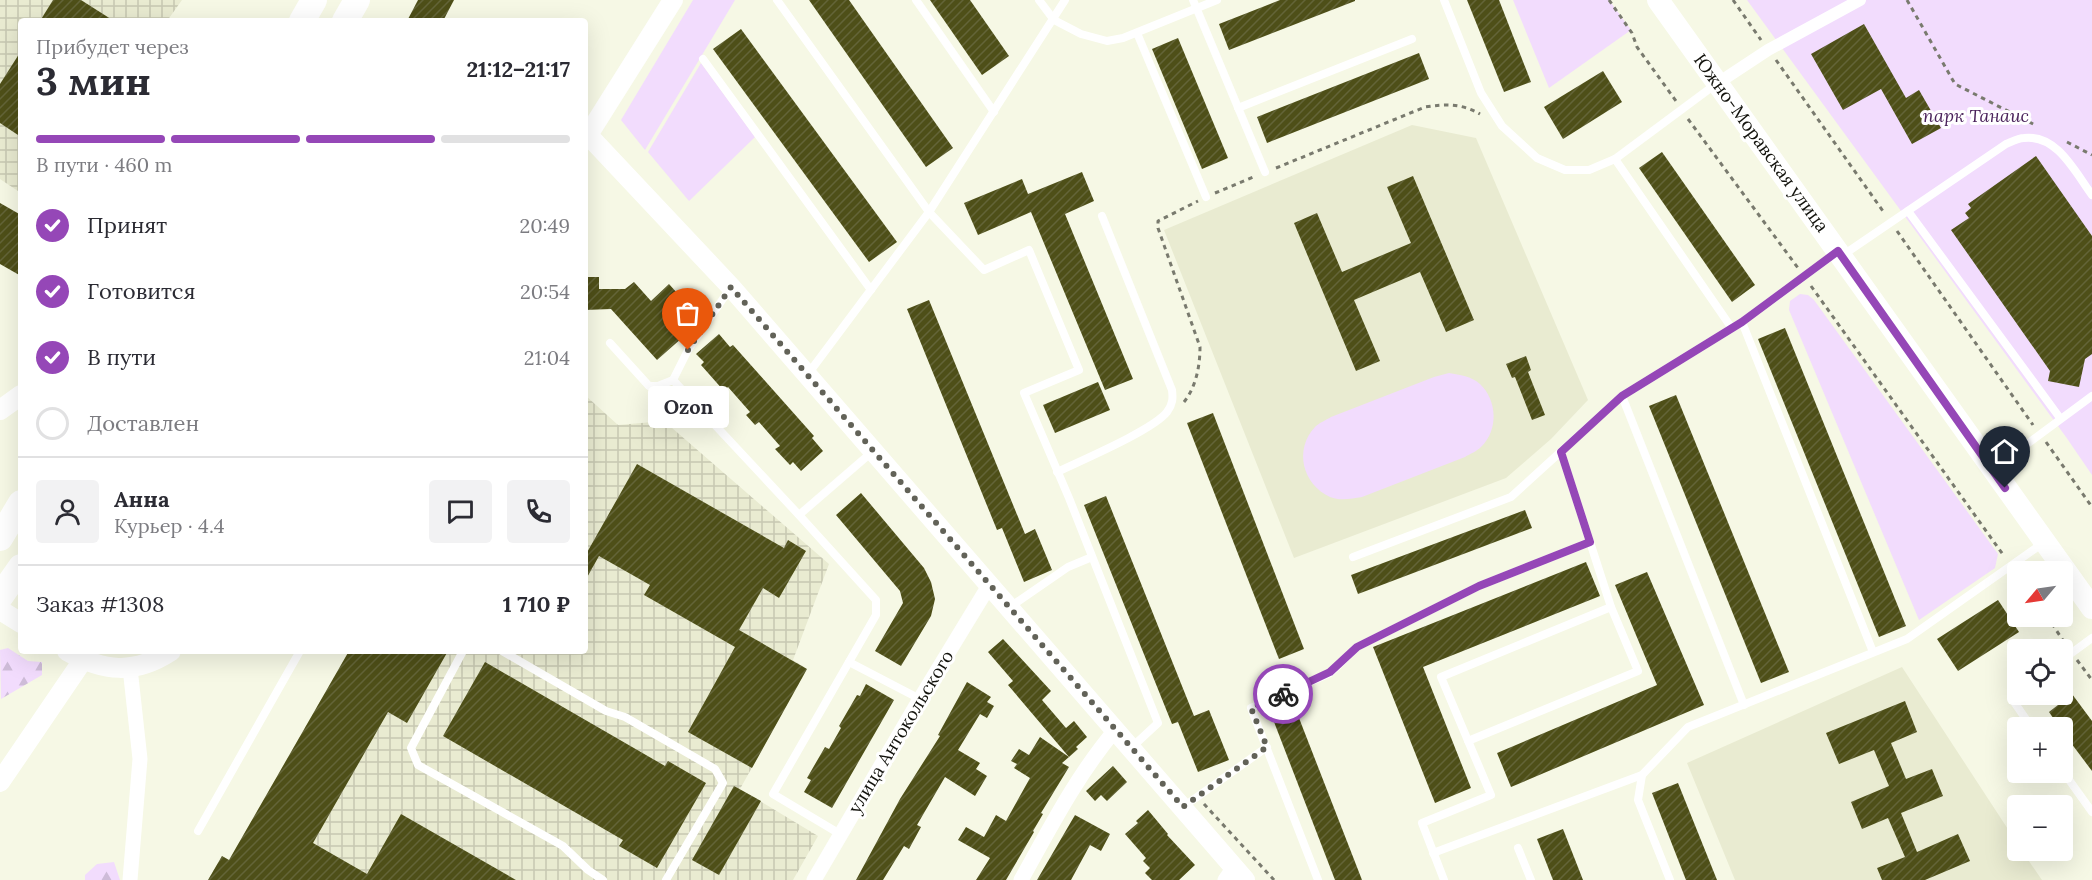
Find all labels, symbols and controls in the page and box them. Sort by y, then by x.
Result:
text: Прибудет через [36,34,189,59]
street label: Южно-Моравская улица [1689,49,1834,236]
text: 21:12–21:17 [466,55,570,83]
text: 3 мин [36,56,151,106]
park label: парк Танаис [1923,104,2029,127]
text: В пути · 460 m [36,152,172,177]
icon: check [36,209,69,242]
text: Принят [87,211,167,239]
text: 20:49 [519,213,570,238]
icon: check [36,275,69,308]
text: Готовится [87,277,196,305]
text: 20:54 [520,279,570,304]
pin [662,288,713,350]
icon: bag [671,297,704,330]
icon: check [36,341,69,374]
text: В пути [87,343,156,371]
text: 21:04 [524,345,570,370]
callout: Ozon [648,386,728,428]
text: Ozon [664,394,713,419]
text: Доставлен [87,409,199,437]
pin [1979,426,2030,488]
icon: home [1988,435,2021,468]
button: person [36,480,99,543]
button: chat [429,480,492,543]
button: phone [507,480,570,543]
text: Анна [114,485,169,513]
text: Курьер · 4.4 [114,513,225,538]
north arrow [2007,561,2073,627]
map controls [2007,561,2073,861]
text: Заказ #1308 [36,590,164,618]
text: 1 710 ₽ [503,590,570,618]
button: locate [2007,639,2073,705]
street label: улица Антокольского [843,646,958,818]
courier [1253,664,1313,724]
icon: bike [1267,678,1300,711]
button: + [2007,717,2073,783]
button: − [2007,795,2073,861]

